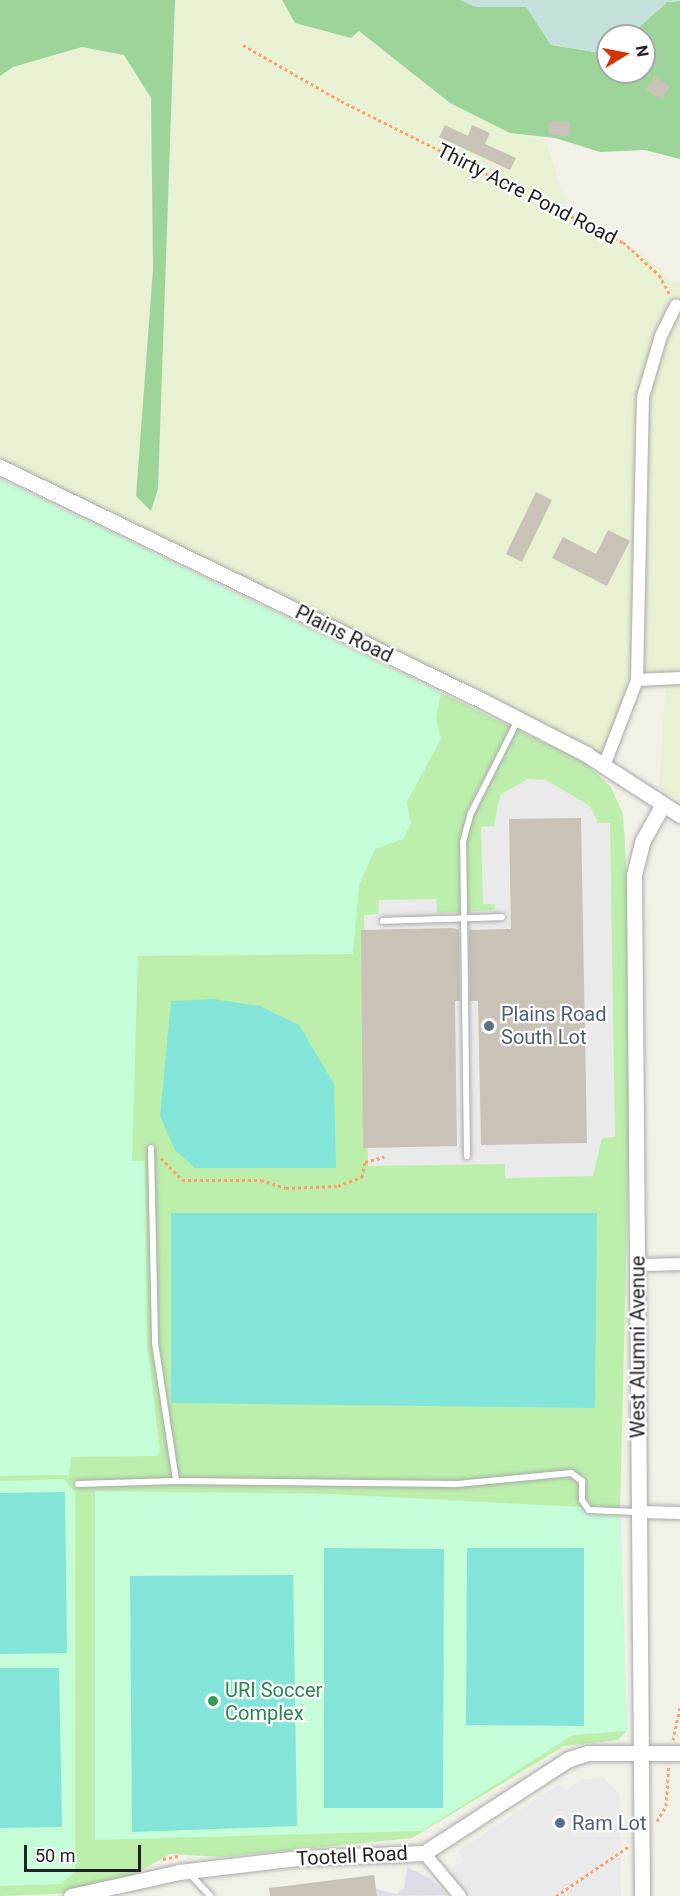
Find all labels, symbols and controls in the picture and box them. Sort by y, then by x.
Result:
north arrow [596,24,656,84]
text: N [632,44,653,58]
street label: Thirty Acre Pond Road [433,138,621,250]
street label: Plains Road [291,600,397,668]
place label: Plains Road South Lot [501,1002,606,1049]
marker: Plains Road South Lot [482,1019,496,1033]
street label: West Alumni Avenue [626,1256,650,1438]
place label: URI Soccer Complex [225,1678,322,1725]
marker: URI Soccer Complex [206,1694,220,1708]
place label: Ram Lot [572,1811,646,1835]
marker: Ram Lot [553,1816,567,1830]
scale bar [27,1833,144,1871]
street label: Tootell Road [296,1841,408,1871]
text: 50 m [35,1845,75,1866]

